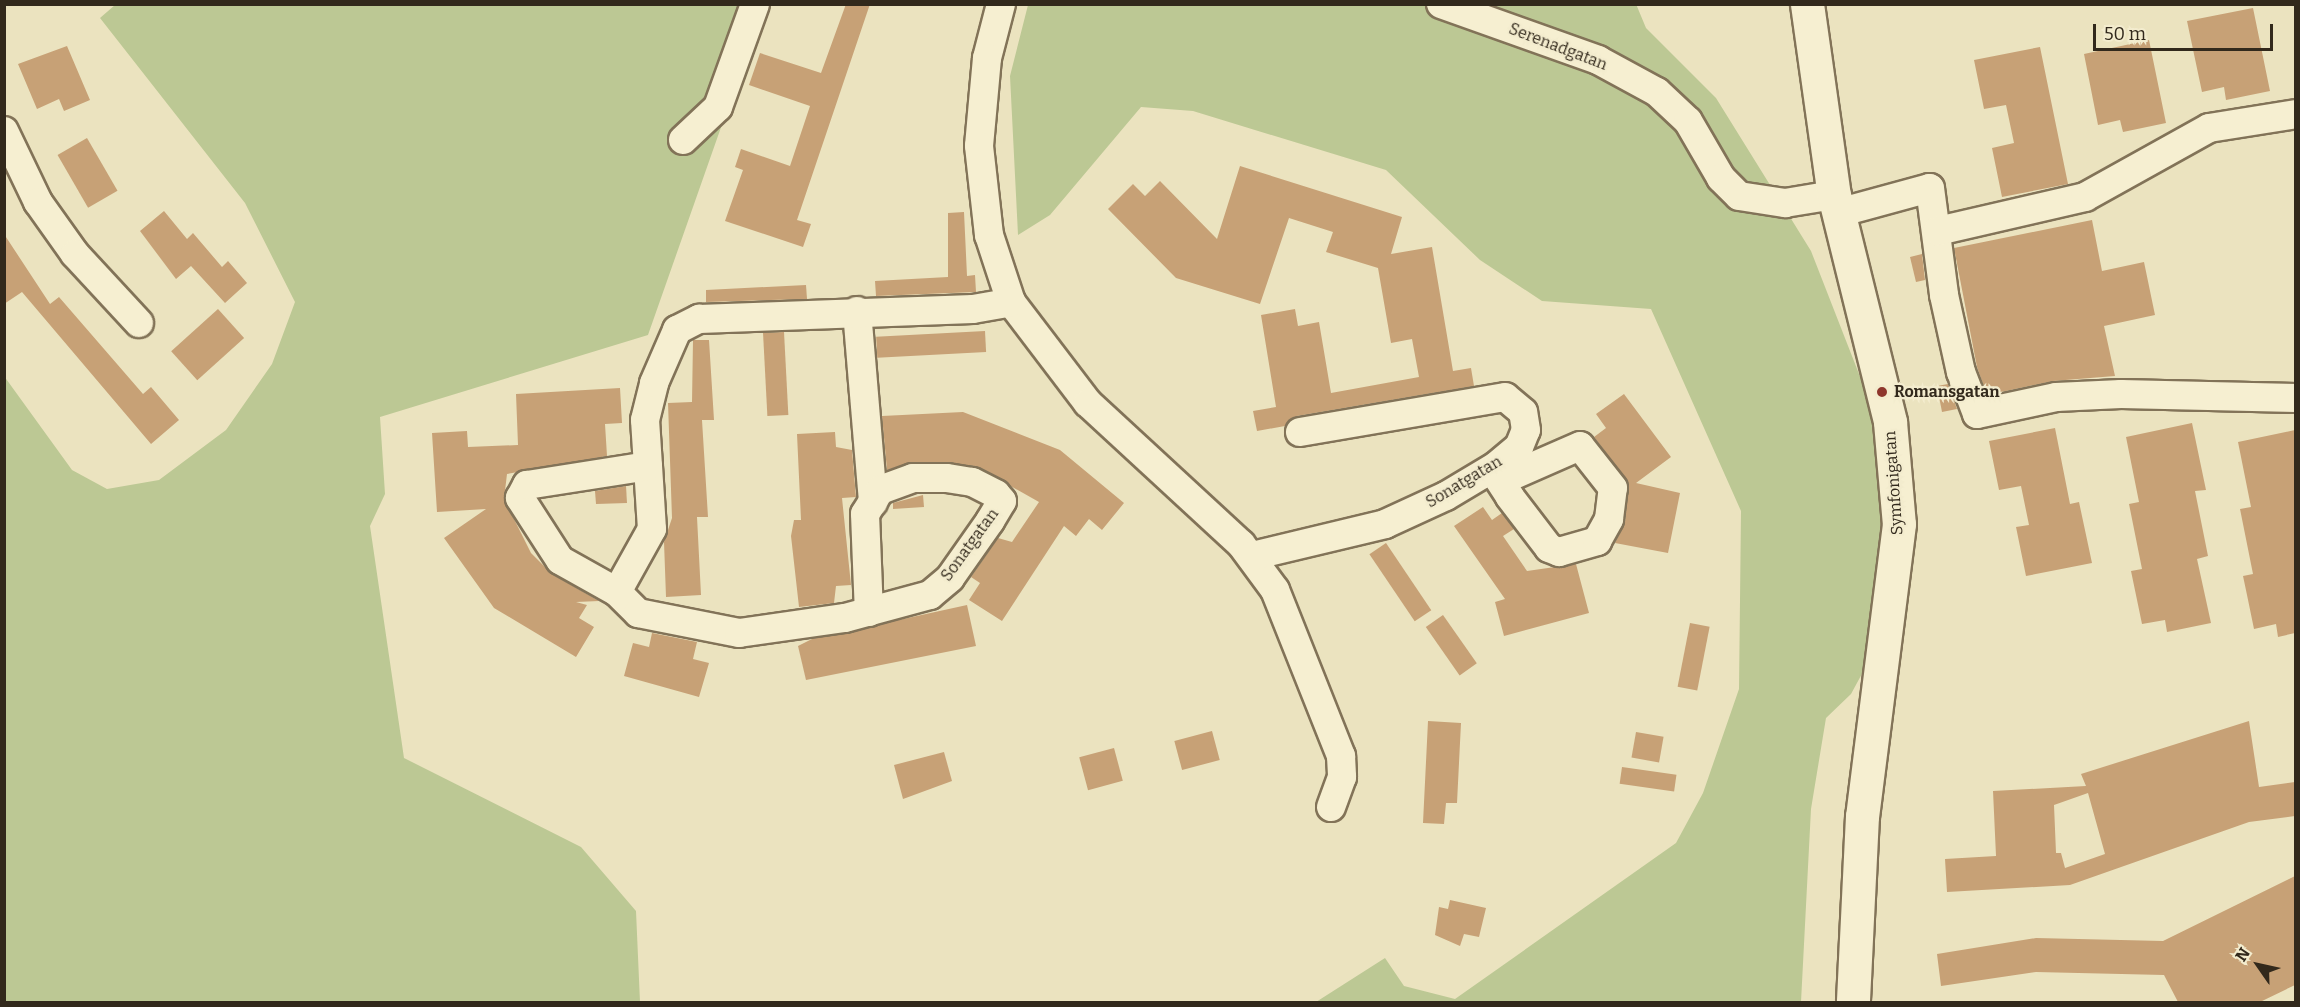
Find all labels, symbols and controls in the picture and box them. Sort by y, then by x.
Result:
scale bar [2096,12,2276,50]
street label: Serenadgatan [1506,19,1610,75]
text: 50 m [2104,23,2146,45]
place label: Romansgatan [1894,382,1999,402]
marker: Romansgatan [1875,385,1889,399]
street label: Symfonigatan [1881,430,1907,536]
street label: Sonatgatan [1423,452,1505,512]
street label: Sonatgatan [937,505,1003,585]
north arrow [2228,935,2288,995]
text: N [2231,944,2254,965]

